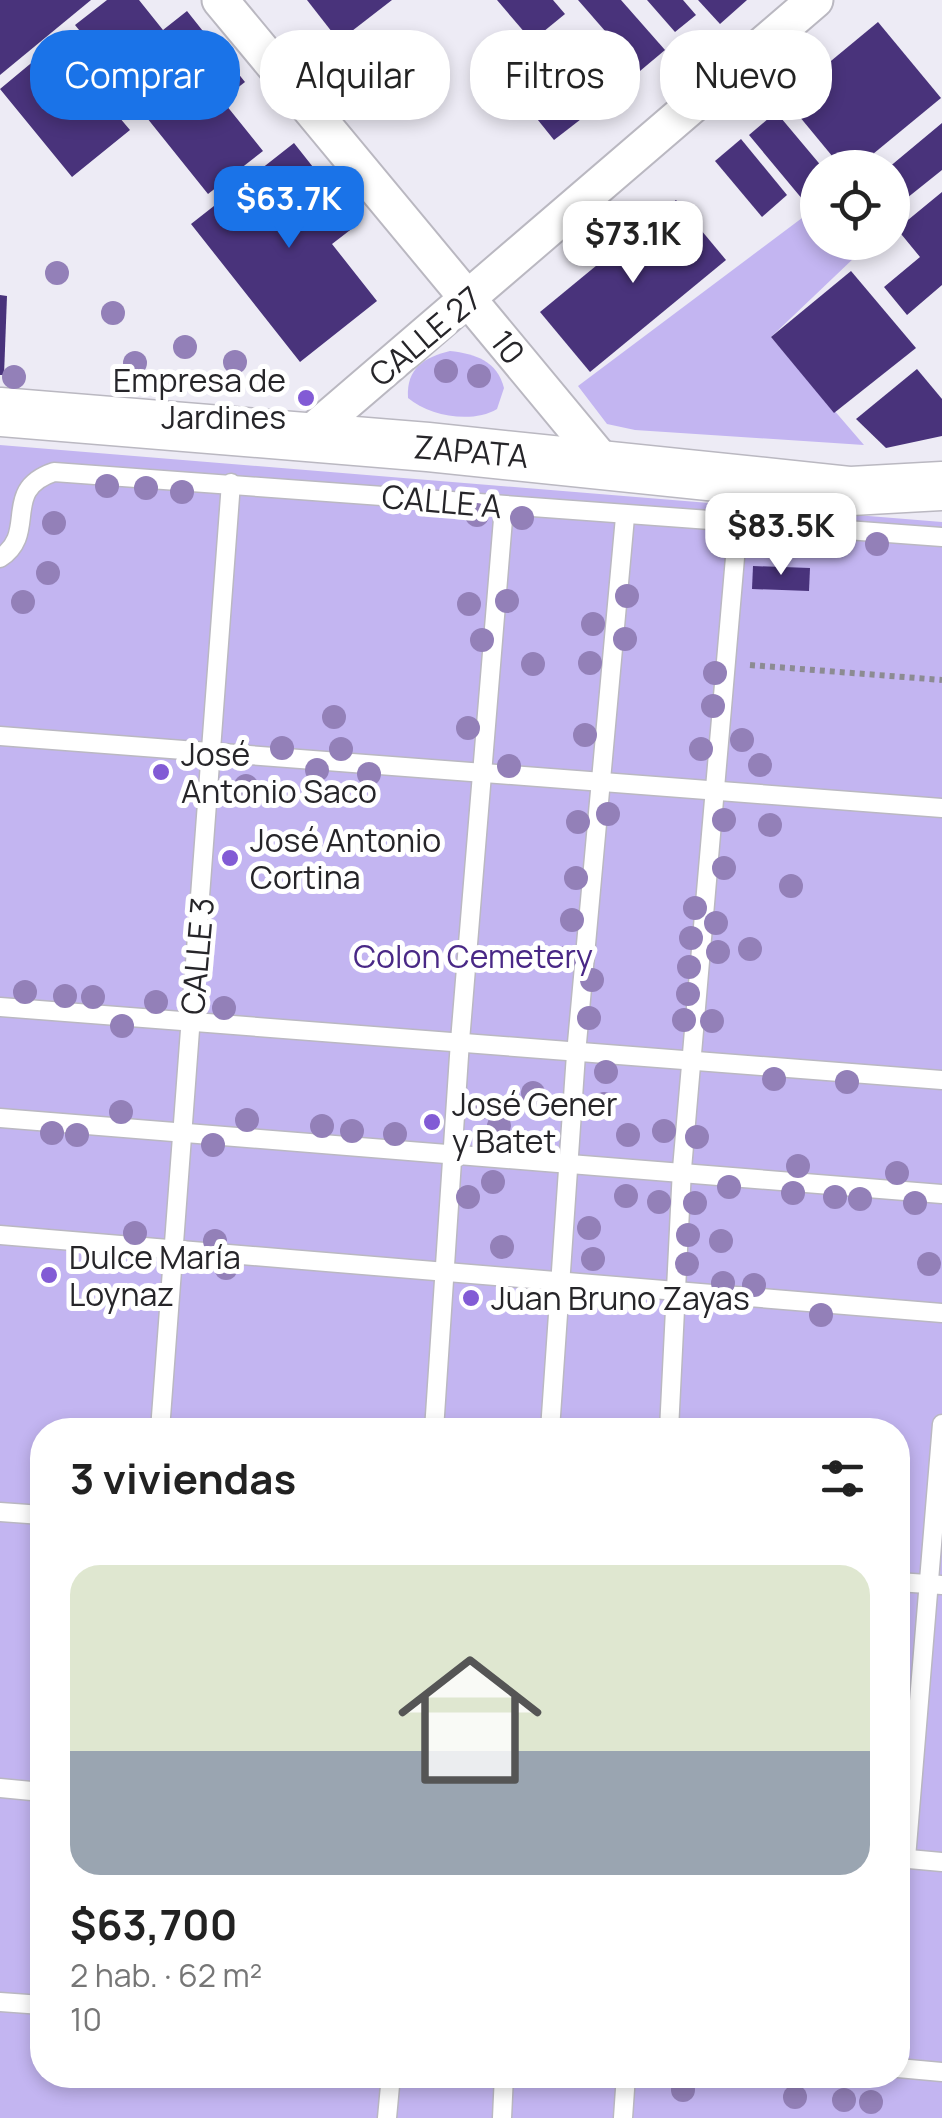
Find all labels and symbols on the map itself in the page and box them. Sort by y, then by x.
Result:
pin: $63.7K [208,166,370,251]
pin: $73.1K [552,201,714,286]
street label: CALLE 27 [359,276,491,396]
street label: 10 [481,321,535,373]
place label: Empresa de Jardines [113,358,286,439]
marker: Empresa de Jardines [295,387,317,409]
street label: ZAPATA [412,424,530,478]
street label: CALLE A [380,474,504,528]
pin: $83.5K [700,493,862,578]
place label: José Antonio Saco [181,732,377,813]
marker: José Antonio Saco [150,761,172,783]
place label: José Antonio Cortina [250,818,441,899]
marker: José Antonio Cortina [219,847,241,869]
street label: CALLE 3 [170,896,224,1016]
park label: Colon Cemetery [353,934,593,978]
place label: José Gener y Batet [452,1082,617,1163]
marker: José Gener y Batet [421,1111,443,1133]
place label: Dulce María Loynaz [69,1235,241,1316]
marker: Dulce María Loynaz [38,1264,60,1286]
place label: Juan Bruno Zayas [491,1276,750,1320]
marker: Juan Bruno Zayas [460,1287,482,1309]

